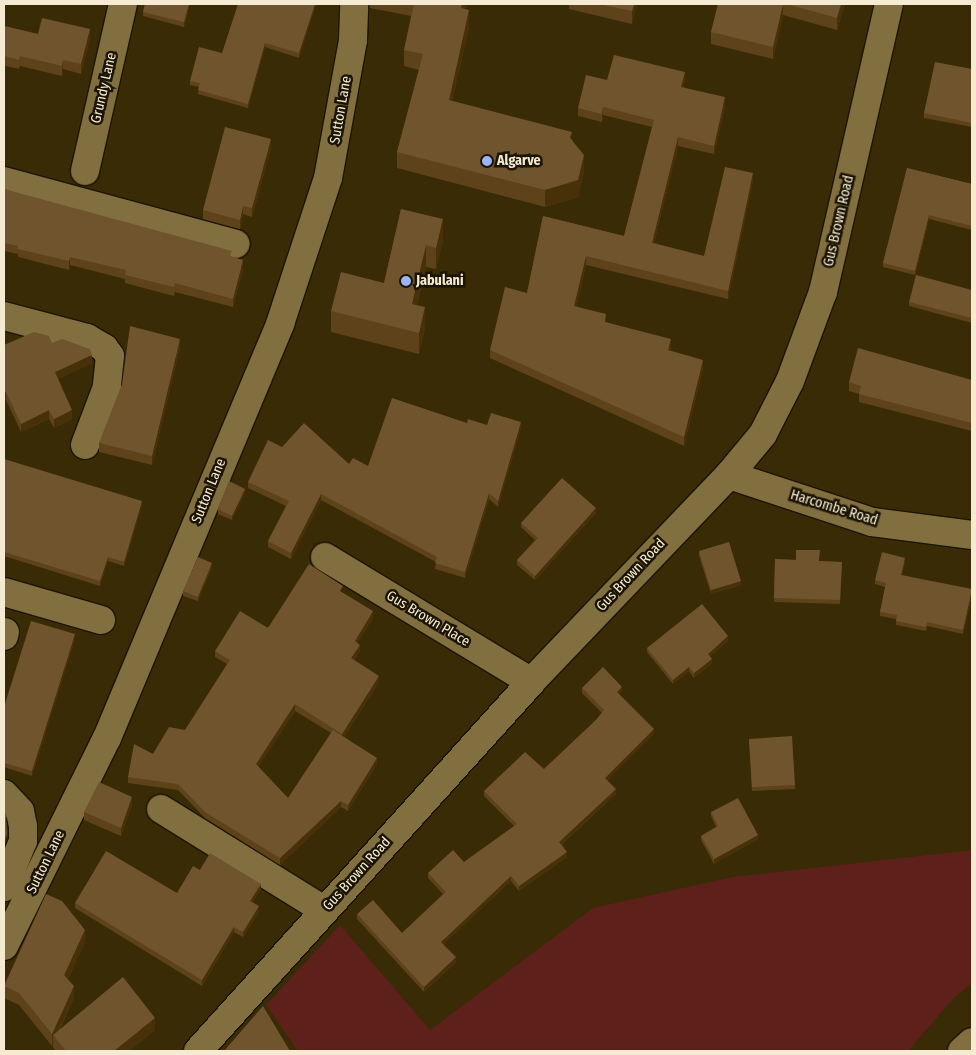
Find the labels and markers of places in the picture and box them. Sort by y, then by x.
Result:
place label: Algarve [497,153,541,169]
marker: Algarve [481,155,493,167]
place label: Jabulani [416,273,464,289]
marker: Jabulani [400,275,412,287]

